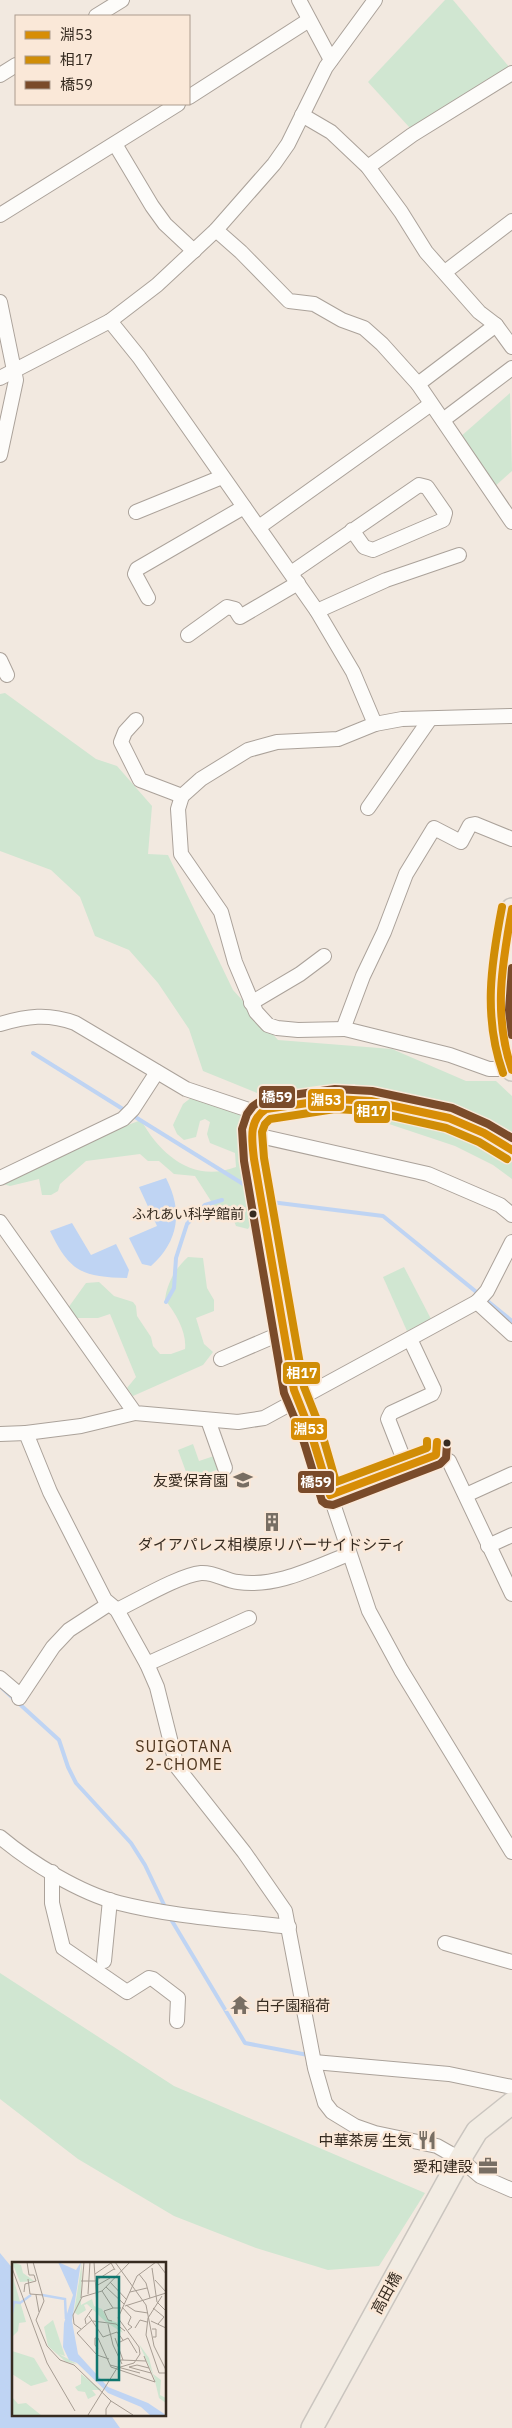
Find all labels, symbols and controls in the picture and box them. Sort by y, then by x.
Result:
legend [15,15,190,105]
text: 淵53 [60,25,93,44]
text: 相17 [60,50,93,69]
text: 橋59 [60,75,93,94]
line badge: 橋59 [258,1085,296,1109]
text: 橋59 [262,1088,292,1106]
line badge: 淵53 [307,1088,345,1112]
text: 淵53 [311,1091,341,1109]
line badge: 相17 [353,1100,391,1124]
text: 相17 [357,1102,387,1120]
place label: ふれあい科学館前 [132,1205,244,1223]
marker: ふれあい科学館前 [248,1209,258,1219]
line badge: 相17 [282,1361,321,1385]
text: 相17 [287,1364,317,1382]
line badge: 淵53 [290,1417,328,1441]
text: 淵53 [294,1420,324,1438]
unlabelled marker [442,1438,452,1448]
school or university icon: 友愛保育園 [232,1469,254,1491]
line badge: 橋59 [297,1470,335,1494]
place label: 友愛保育園 [153,1471,228,1490]
text: 橋59 [301,1473,331,1491]
building icon: ダイアパレス相模原リバーサイドシティ [261,1511,283,1533]
place label: ダイアパレス相模原リバーサイドシティ [138,1535,406,1554]
district label: SUIGOTANA 2-CHOME [135,1736,233,1774]
temple icon: 白子園稲荷 [229,1994,251,2016]
place label: 白子園稲荷 [255,1996,330,2015]
restaurant icon: 中華茶房 生気 [416,2129,438,2151]
place label: 中華茶房 生気 [318,2131,412,2150]
office icon: 愛和建設 [477,2155,499,2177]
place label: 愛和建設 [413,2157,473,2176]
inset map [12,2262,166,2416]
street label: 高田橋 [367,2269,405,2317]

